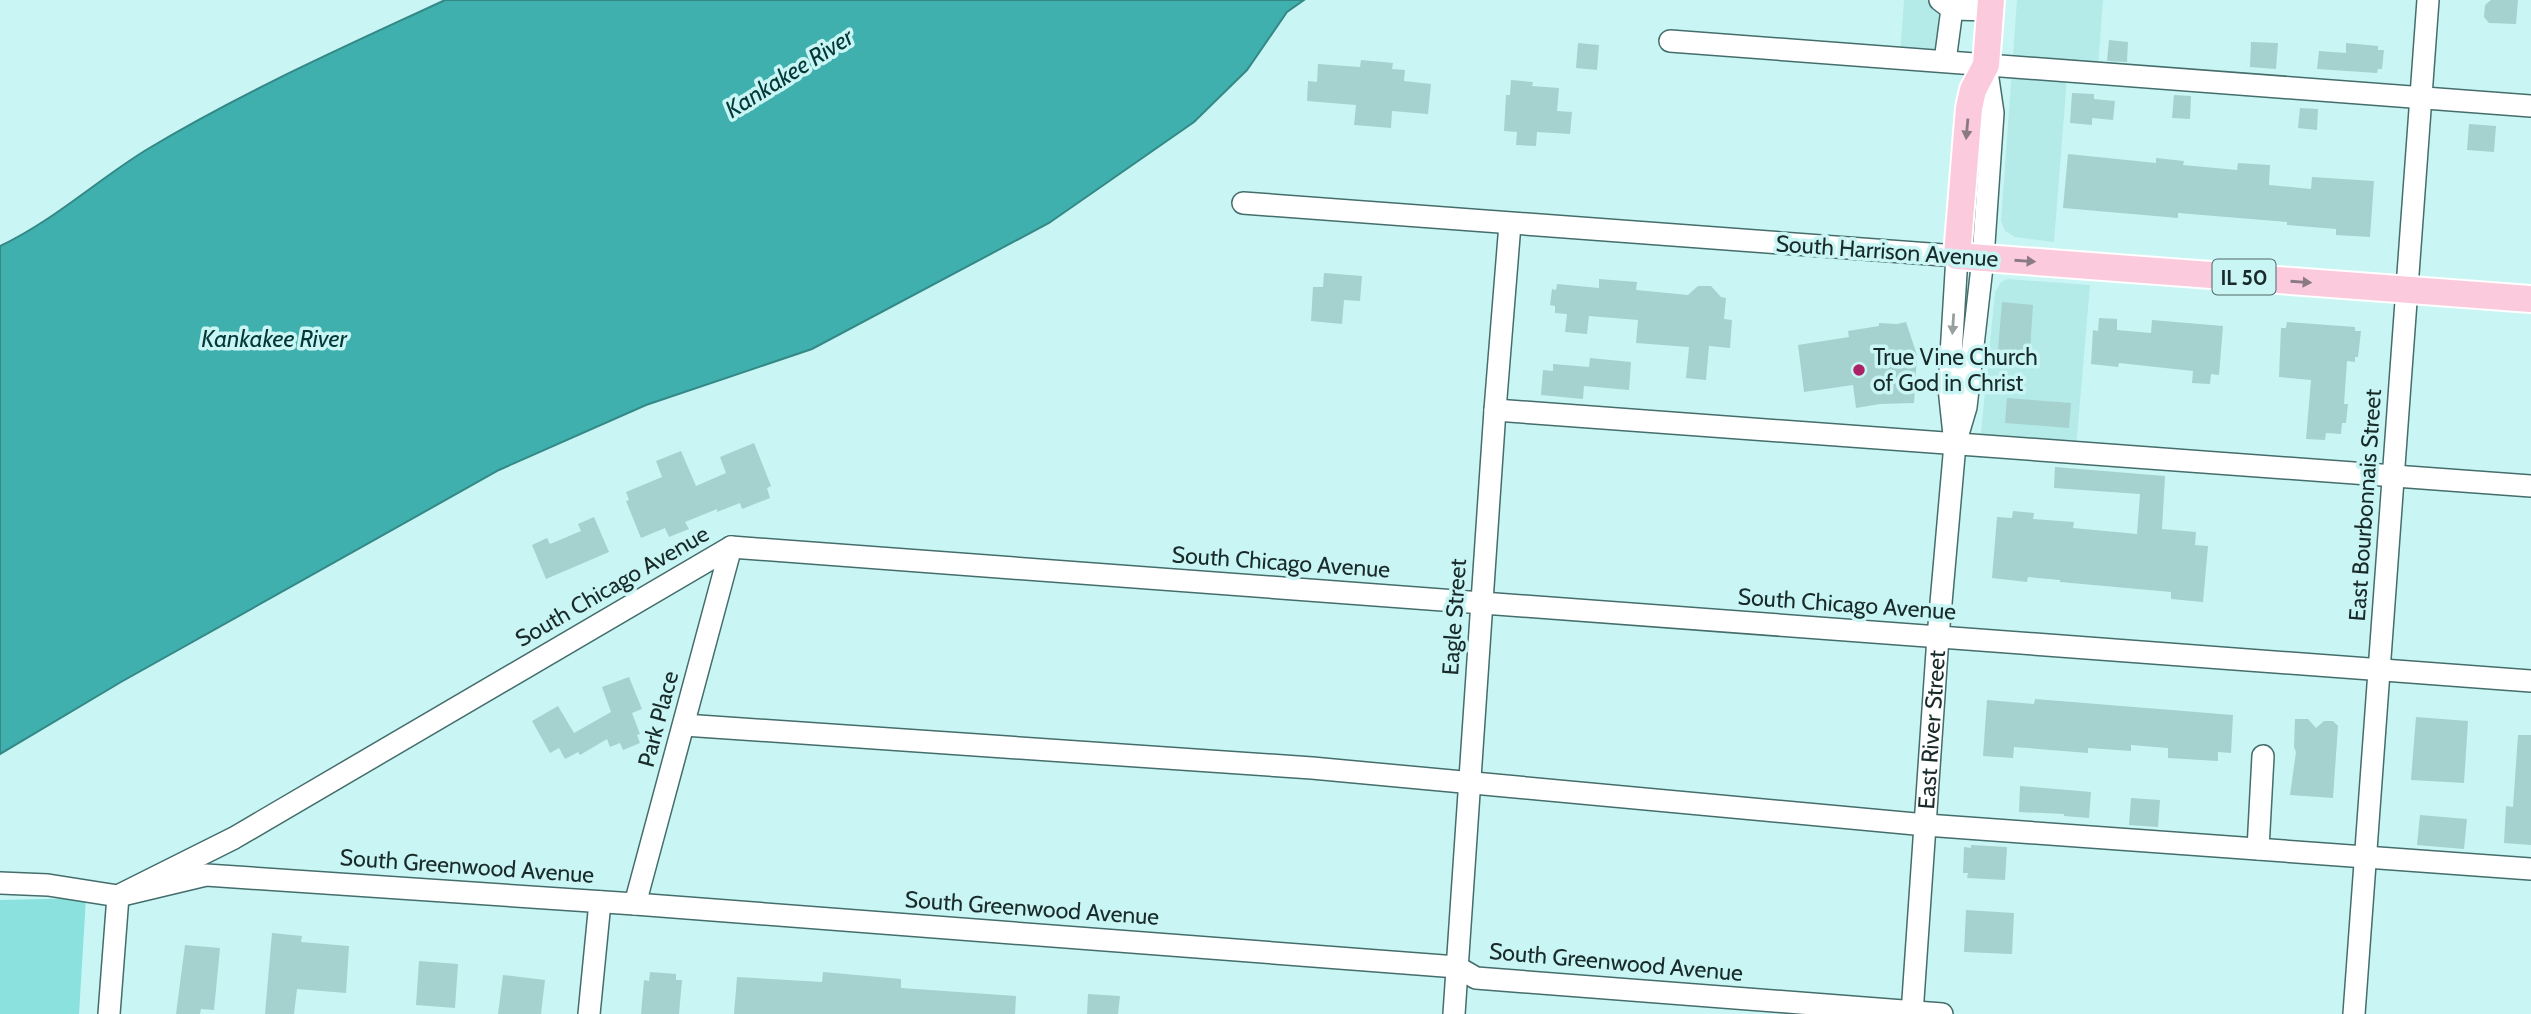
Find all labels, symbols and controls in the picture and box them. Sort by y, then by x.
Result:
water label: Kankakee River [720,21,860,124]
one-way arrow [1961,118,1972,140]
street label: South Harrison Avenue [1775,229,1999,273]
one-way arrow [2014,256,2036,267]
road number: IL 50 [2212,260,2276,294]
one-way arrow [2290,277,2312,288]
one-way arrow [1947,313,1958,335]
water label: Kankakee River [201,324,348,353]
place label: True Vine Church of God in Christ [1873,343,2038,397]
marker: True Vine Church of God in Christ [1851,362,1867,378]
street label: East Bourbonnais Street [2343,388,2387,622]
street label: South Chicago Avenue [510,519,714,653]
street label: South Chicago Avenue [1171,540,1391,584]
street label: Eagle Street [1436,558,1472,676]
street label: South Chicago Avenue [1737,582,1957,626]
street label: East River Street [1912,649,1951,810]
street label: Park Place [632,668,684,770]
street label: South Greenwood Avenue [339,843,595,889]
street label: South Greenwood Avenue [904,885,1160,931]
street label: South Greenwood Avenue [1488,937,1744,987]

